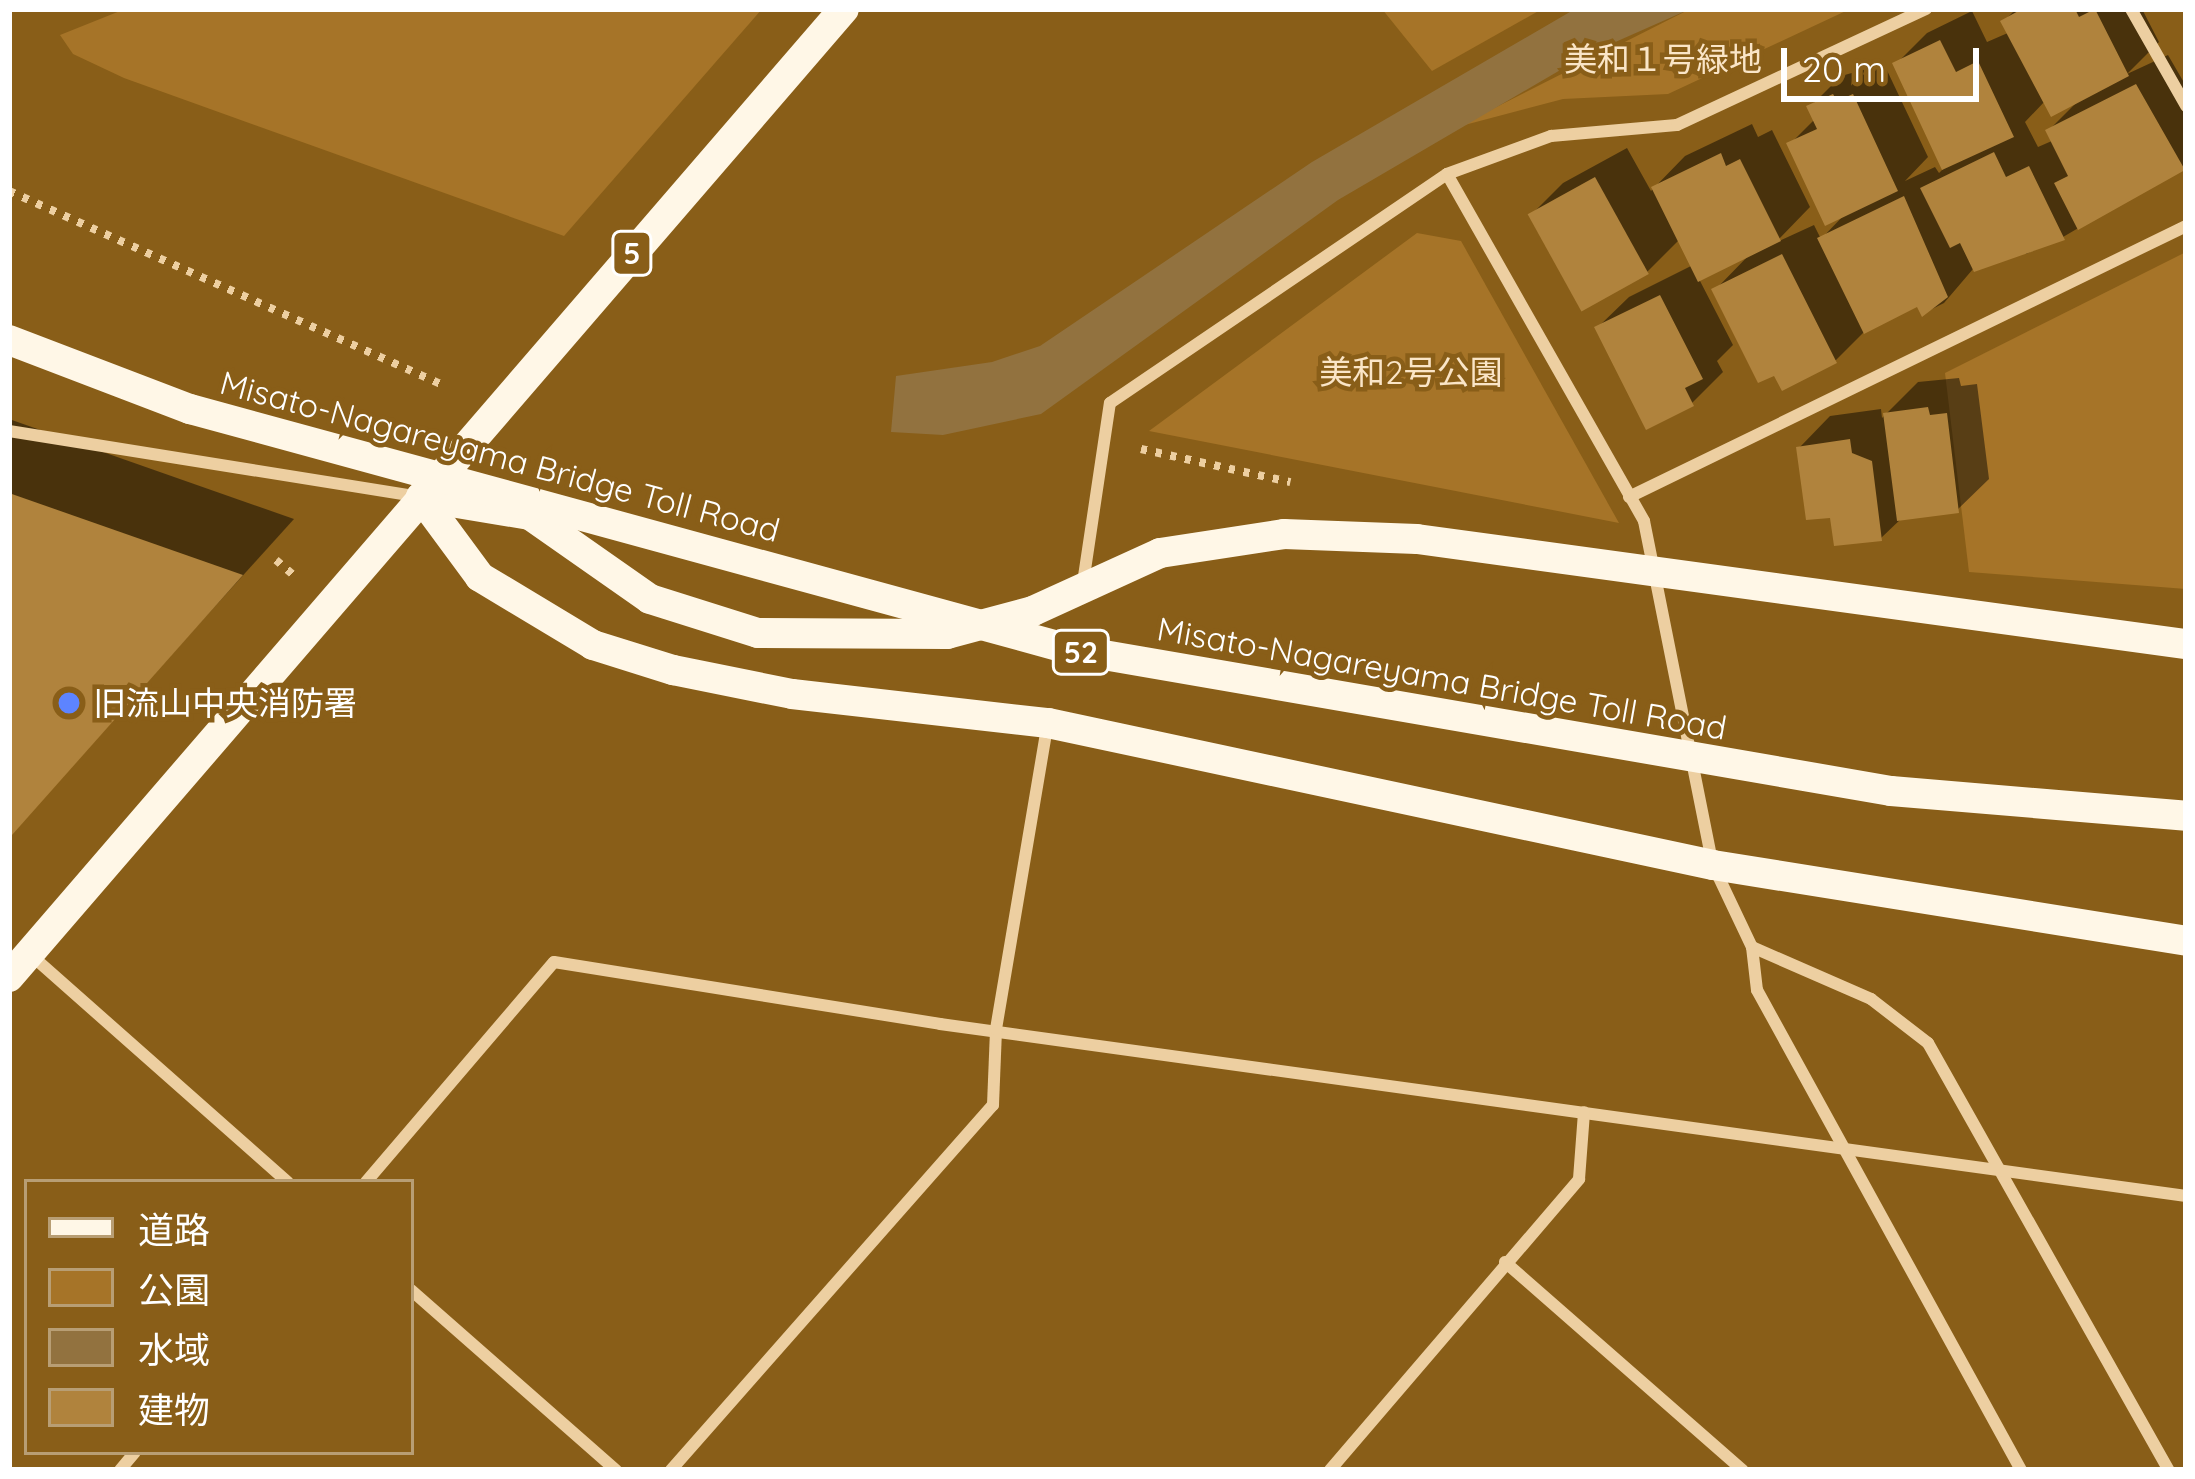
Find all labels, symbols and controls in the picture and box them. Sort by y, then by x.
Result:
scale bar [1787,24,1985,98]
park label: 美和１号緑地 [1564,39,1762,79]
text: 20 m [1802,46,1886,91]
road number: 5 [611,229,653,277]
park label: 美和2号公園 [1319,352,1503,392]
street label: Misato-Nagareyama Bridge Toll Road [216,362,784,550]
street label: Misato-Nagareyama Bridge Toll Road [1154,608,1730,748]
road number: 52 [1051,628,1111,676]
place label: 旧流山中央消防署 [93,683,357,723]
marker: 旧流山中央消防署 [56,690,82,716]
legend [24,1179,414,1455]
text: 道路 [138,1207,210,1252]
text: 公園 [138,1267,210,1312]
text: 水域 [138,1327,210,1372]
text: 建物 [138,1387,210,1432]

